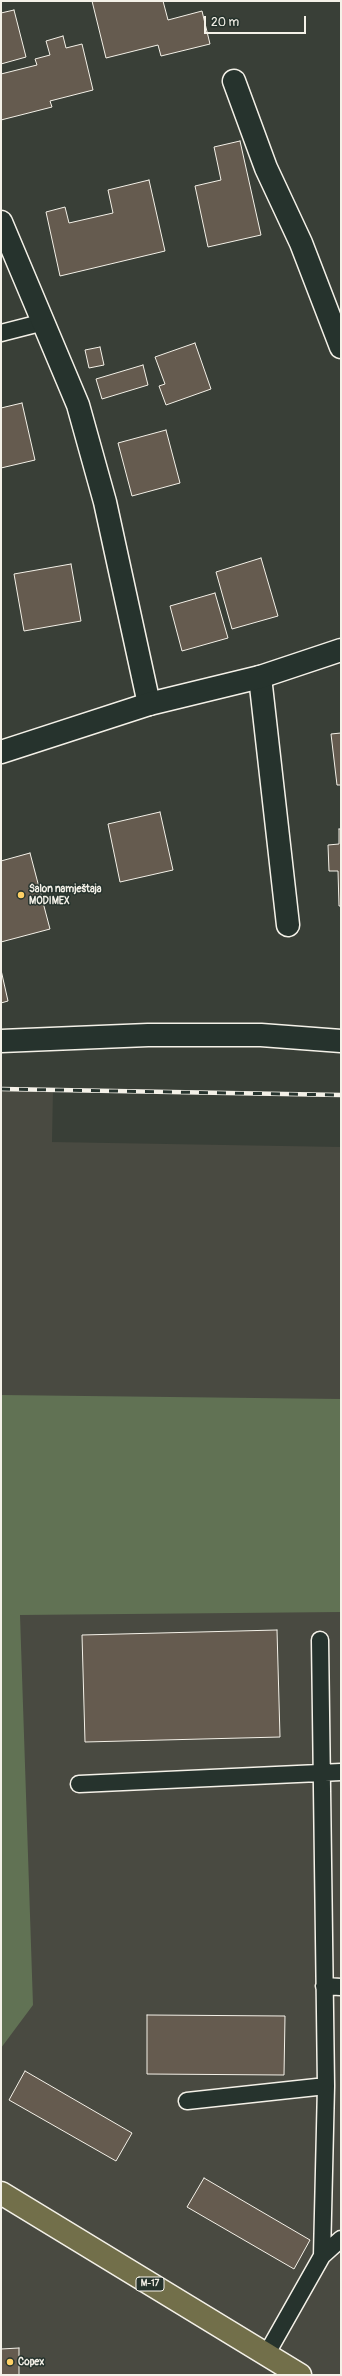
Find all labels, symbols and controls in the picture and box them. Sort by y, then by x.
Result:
scale bar [206,8,308,34]
text: 20 m [211,15,239,30]
place label: Salon namještaja MODIMEX [29,883,101,906]
marker: Salon namještaja MODIMEX [16,890,26,900]
road number: M-17 [136,2277,164,2291]
place label: Copex [18,2356,44,2368]
marker: Copex [5,2357,15,2367]

